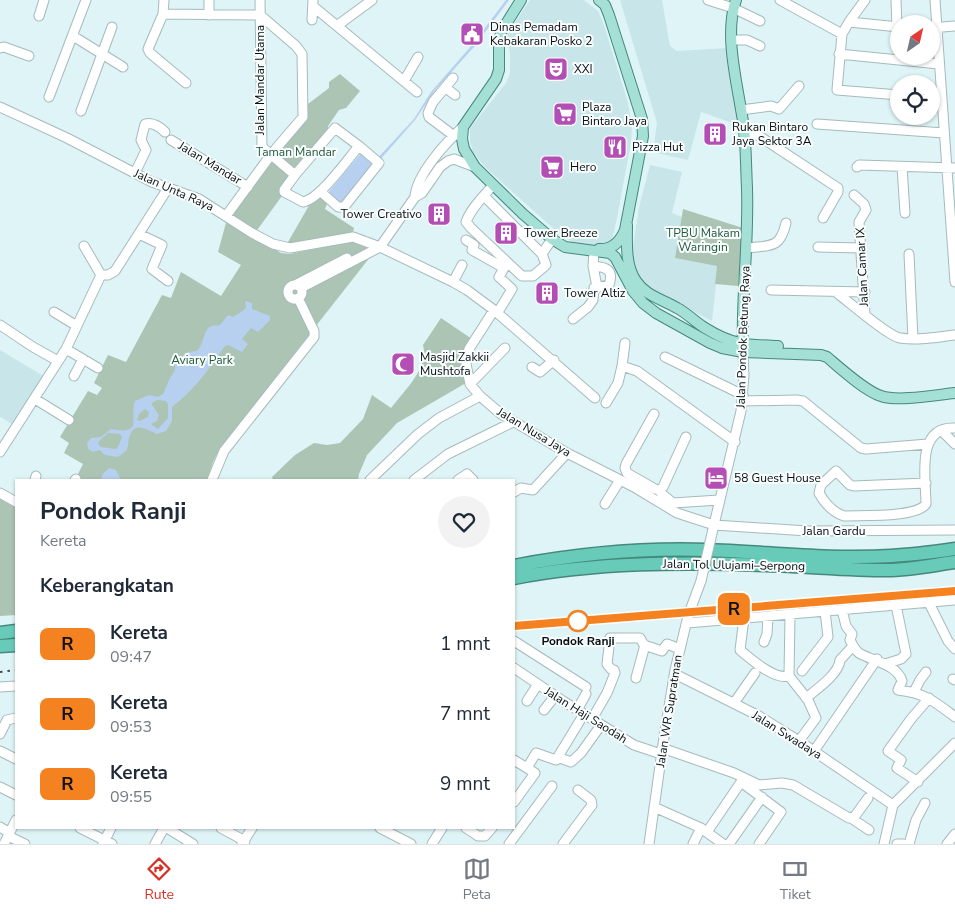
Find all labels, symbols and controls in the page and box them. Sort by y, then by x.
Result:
north arrow [890,15,940,65]
map controls [890,15,940,125]
place label: Dinas Pemadam Kebakaran Posko 2 [490,19,592,49]
public building icon: Dinas Pemadam Kebakaran Posko 2 [459,21,485,47]
street label: Jalan Mandar Utama [252,25,268,136]
theatre icon: XXI [543,56,569,82]
place label: XXI [574,61,593,77]
button: locate [890,75,940,125]
place label: Plaza Bintaro Jaya [582,99,647,129]
supermarket icon: Plaza Bintaro Jaya [552,101,578,127]
place label: Rukan Bintaro Jaya Sektor 3A [731,119,812,149]
building icon: Rukan Bintaro Jaya Sektor 3A [702,121,728,147]
restaurant icon: Pizza Hut [602,134,628,160]
street label: Jalan Mandar [175,137,245,189]
place label: Pizza Hut [632,139,684,155]
park label: Taman Mandar [256,144,337,160]
supermarket icon: Hero [539,154,565,180]
place label: Hero [570,159,597,175]
street label: Jalan Unta Raya [131,165,217,215]
building icon: Tower Creativo [426,201,452,227]
place label: Tower Creativo [341,206,422,222]
building icon: Tower Breeze [493,220,519,246]
place label: Tower Breeze [524,225,598,241]
park label: TPBU Makam Waringin [666,225,740,255]
street label: Jalan Camar IX [852,227,872,308]
street label: Jalan Pondok Betung Raya [732,265,753,410]
building icon: Tower Altiz [534,280,560,306]
place label: Tower Altiz [564,285,626,301]
place label: Masjid Zakkii Mushtofa [420,349,489,379]
mosque icon: Masjid Zakkii Mushtofa [390,351,416,377]
park label: Aviary Park [171,352,234,368]
street label: Jalan Nusa Jaya [493,403,574,460]
hotel icon: 58 Guest House [703,465,729,491]
place label: 58 Guest House [734,470,821,486]
text: Pondok Ranji [40,495,186,527]
button: heart [438,496,490,548]
street label: Jalan Gardu [801,523,866,539]
text: Kereta [40,530,87,552]
street label: Jalan Tol Ulujami–Serpong [662,556,805,574]
text: Keberangkatan [40,573,174,599]
line badge: R [718,593,750,625]
text: R [728,597,740,621]
marker: Pondok Ranji [567,610,589,632]
text: Kereta [110,620,168,646]
text: 1 mnt [440,631,490,657]
text: R [61,632,74,656]
place label: Pondok Ranji [541,633,615,649]
text: 09:47 [110,646,152,668]
street label: Jalan WR Supratman [652,654,686,769]
street label: Jalan Haji Saodah [541,683,630,747]
text: Kereta [110,690,168,716]
text: 7 mnt [440,701,490,727]
text: R [61,702,74,726]
street label: Jalan Swadaya [748,707,825,763]
text: 09:53 [110,716,152,738]
text: Kereta [110,760,168,786]
text: 9 mnt [440,771,490,797]
text: R [61,772,74,796]
text: 09:55 [110,786,152,808]
tab: Rute [144,855,174,904]
tab: Peta [463,855,491,904]
tab: Tiket [780,855,811,904]

